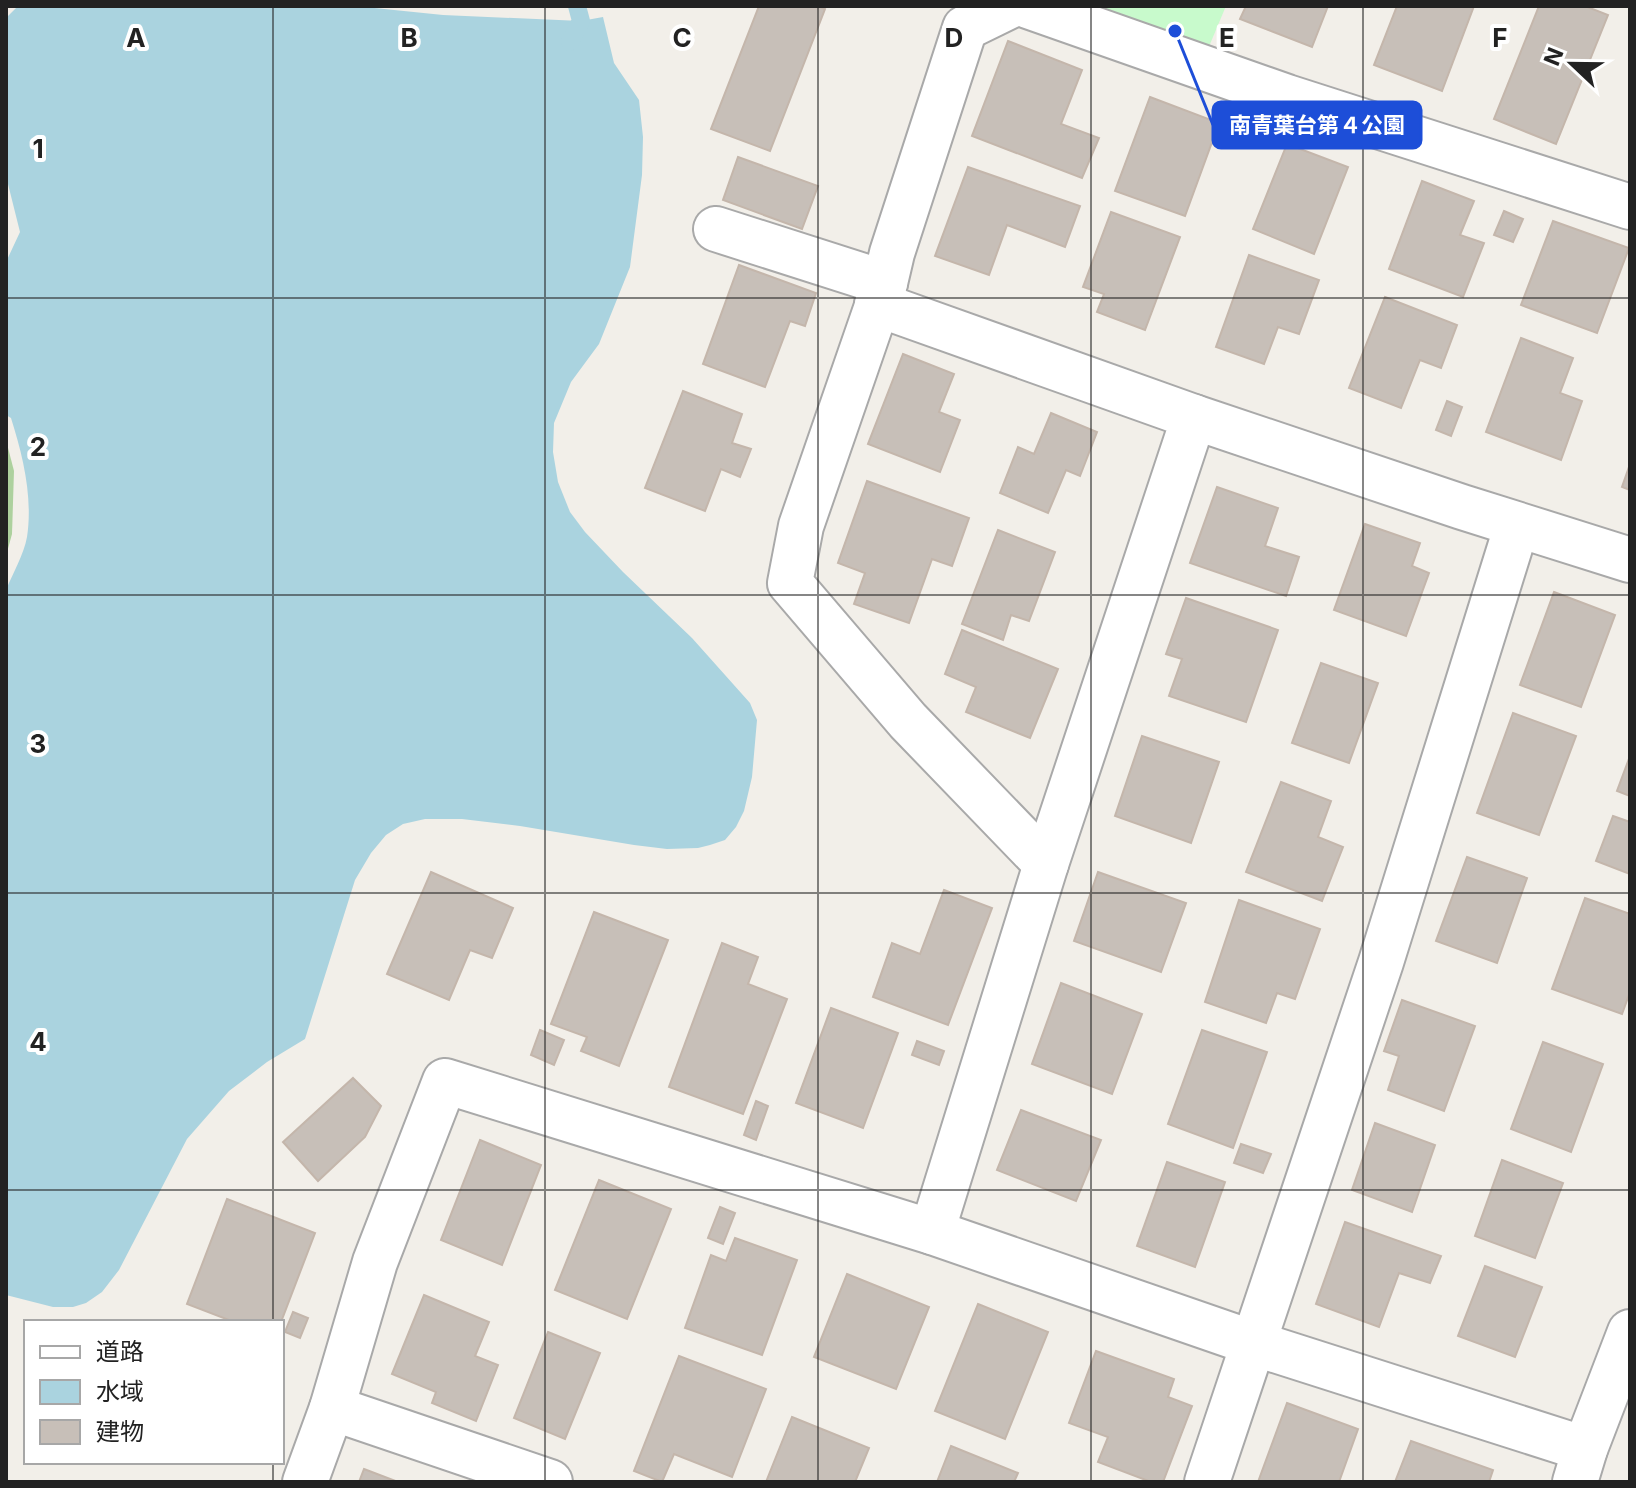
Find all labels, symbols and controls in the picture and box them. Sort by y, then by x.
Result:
text: A [126,22,146,53]
text: B [400,22,418,53]
text: C [672,22,692,53]
text: D [945,22,963,53]
text: E [1219,22,1235,53]
text: F [1492,22,1508,53]
north arrow [1532,24,1612,104]
text: N [1538,44,1569,69]
callout: 南青葉台第４公園 [1213,102,1421,148]
text: 南青葉台第４公園 [1229,112,1405,138]
text: 1 [32,133,44,164]
text: 2 [30,431,46,462]
text: 3 [30,728,46,759]
text: 4 [29,1026,47,1057]
legend [24,1320,284,1464]
text: 道路 [96,1337,144,1366]
text: 水域 [96,1377,144,1406]
text: 建物 [96,1417,144,1446]

